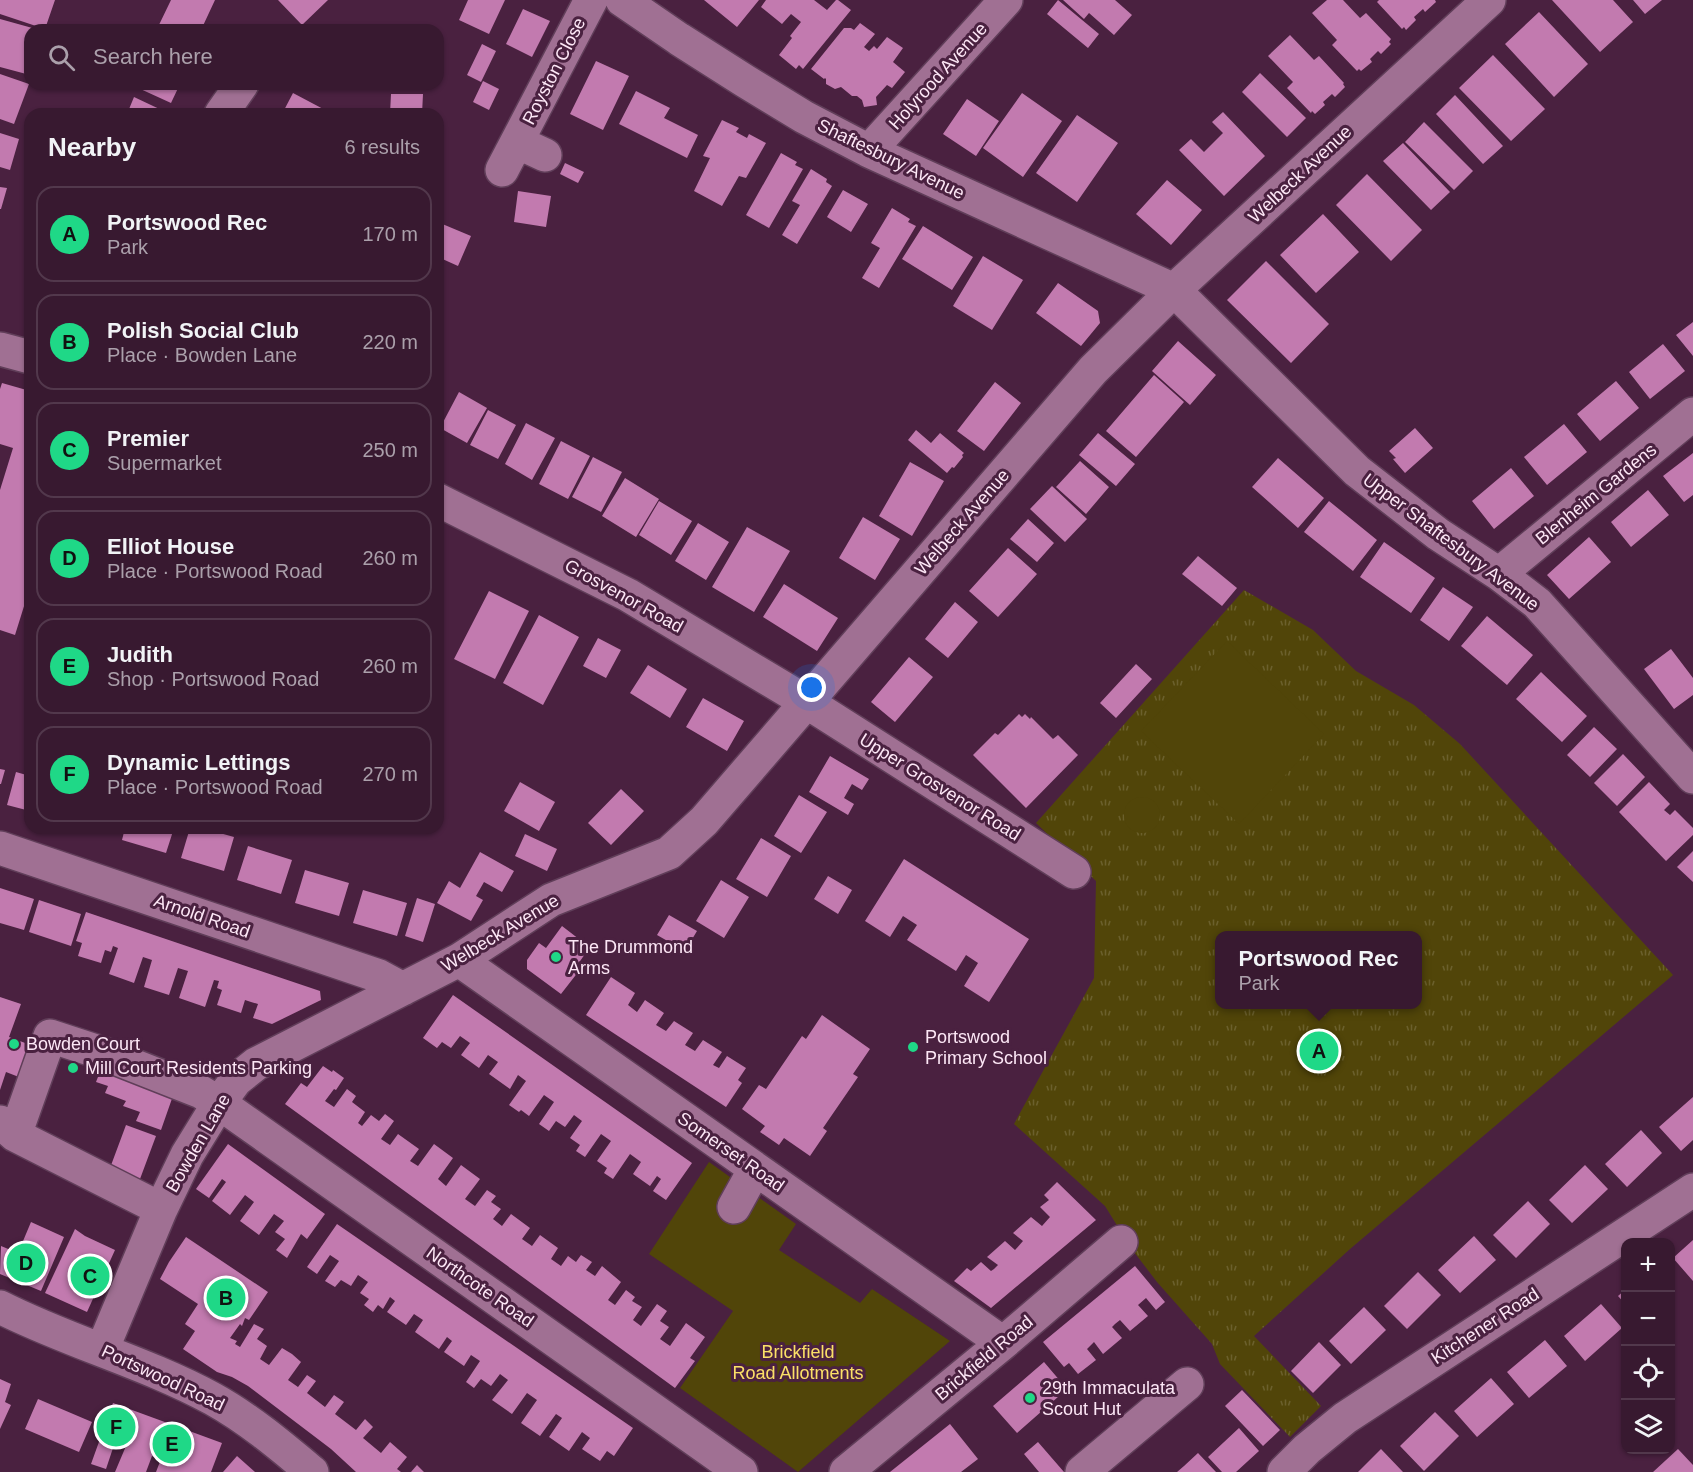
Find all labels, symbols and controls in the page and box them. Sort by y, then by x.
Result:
street label: Royston Close [519,14,589,128]
street label: Holyrood Avenue [885,18,991,134]
search box [24,24,444,90]
icon: search [45,41,78,74]
text: Search here [93,44,213,69]
street label: Shaftesbury Avenue [814,115,968,203]
street label: Welbeck Avenue [1244,121,1356,227]
text: Nearby [48,132,136,162]
text: 6 results [344,136,420,158]
text: Portswood Rec [107,210,267,235]
text: A [62,223,77,245]
text: 170 m [362,223,418,245]
text: Park [107,236,148,258]
text: Polish Social Club [107,318,299,343]
text: B [62,331,77,353]
text: 220 m [362,331,418,353]
text: Place · Bowden Lane [107,344,297,366]
text: Premier [107,426,189,451]
text: C [62,439,77,461]
text: 250 m [362,439,418,461]
street label: Blenheim Gardens [1532,439,1660,549]
text: Supermarket [107,452,222,474]
street label: Welbeck Avenue [911,465,1013,579]
street label: Upper Shaftesbury Avenue [1359,469,1543,615]
text: Elliot House [107,534,234,559]
text: D [62,547,77,569]
text: 260 m [362,547,418,569]
street label: Grosvenor Road [561,555,687,637]
text: Place · Portswood Road [107,560,323,582]
text: Judith [107,642,173,667]
text: E [63,655,76,677]
text: 260 m [362,655,418,677]
text: Shop · Portswood Road [107,668,319,690]
your location [797,673,826,702]
street label: Upper Grosvenor Road [856,729,1024,845]
text: Dynamic Lettings [107,750,290,775]
text: F [63,763,76,785]
text: 270 m [362,763,418,785]
text: Place · Portswood Road [107,776,323,798]
street label: Arnold Road [151,890,253,942]
street label: Welbeck Avenue [438,890,562,976]
popup [1215,931,1422,1009]
place label: The Drummond Arms [568,937,693,978]
text: Portswood Rec [1238,946,1399,971]
marker: The Drummond Arms [549,950,563,964]
text: Park [1238,972,1280,994]
place label: Portswood Primary School [925,1027,1047,1068]
pin: A [1300,1028,1338,1074]
place label: Bowden Court [26,1034,140,1054]
marker: Bowden Court [7,1037,21,1051]
marker: Portswood Primary School [906,1040,920,1054]
place label: Mill Court Residents Parking [85,1058,312,1078]
marker: Mill Court Residents Parking [66,1061,80,1075]
street label: Bowden Lane [162,1090,234,1196]
street label: Somerset Road [674,1108,788,1196]
map controls [1621,1238,1675,1454]
button: + [1621,1238,1675,1292]
pin: D [6,1240,46,1286]
street label: Northcote Road [423,1243,537,1331]
pin: C [70,1254,110,1298]
pin: B [206,1276,246,1320]
street label: Kitchener Road [1428,1284,1542,1368]
button: − [1621,1292,1675,1346]
street label: Brickfield Road [931,1311,1037,1405]
street label: Portswood Road [98,1341,228,1415]
park label: Brickfield Road Allotments [732,1342,864,1383]
button: locate [1621,1346,1675,1400]
place label: 29th Immaculata Scout Hut [1042,1378,1176,1419]
marker: 29th Immaculata Scout Hut [1023,1391,1037,1405]
button: layers [1621,1400,1675,1454]
pin: F [96,1404,136,1450]
pin: E [152,1422,192,1466]

